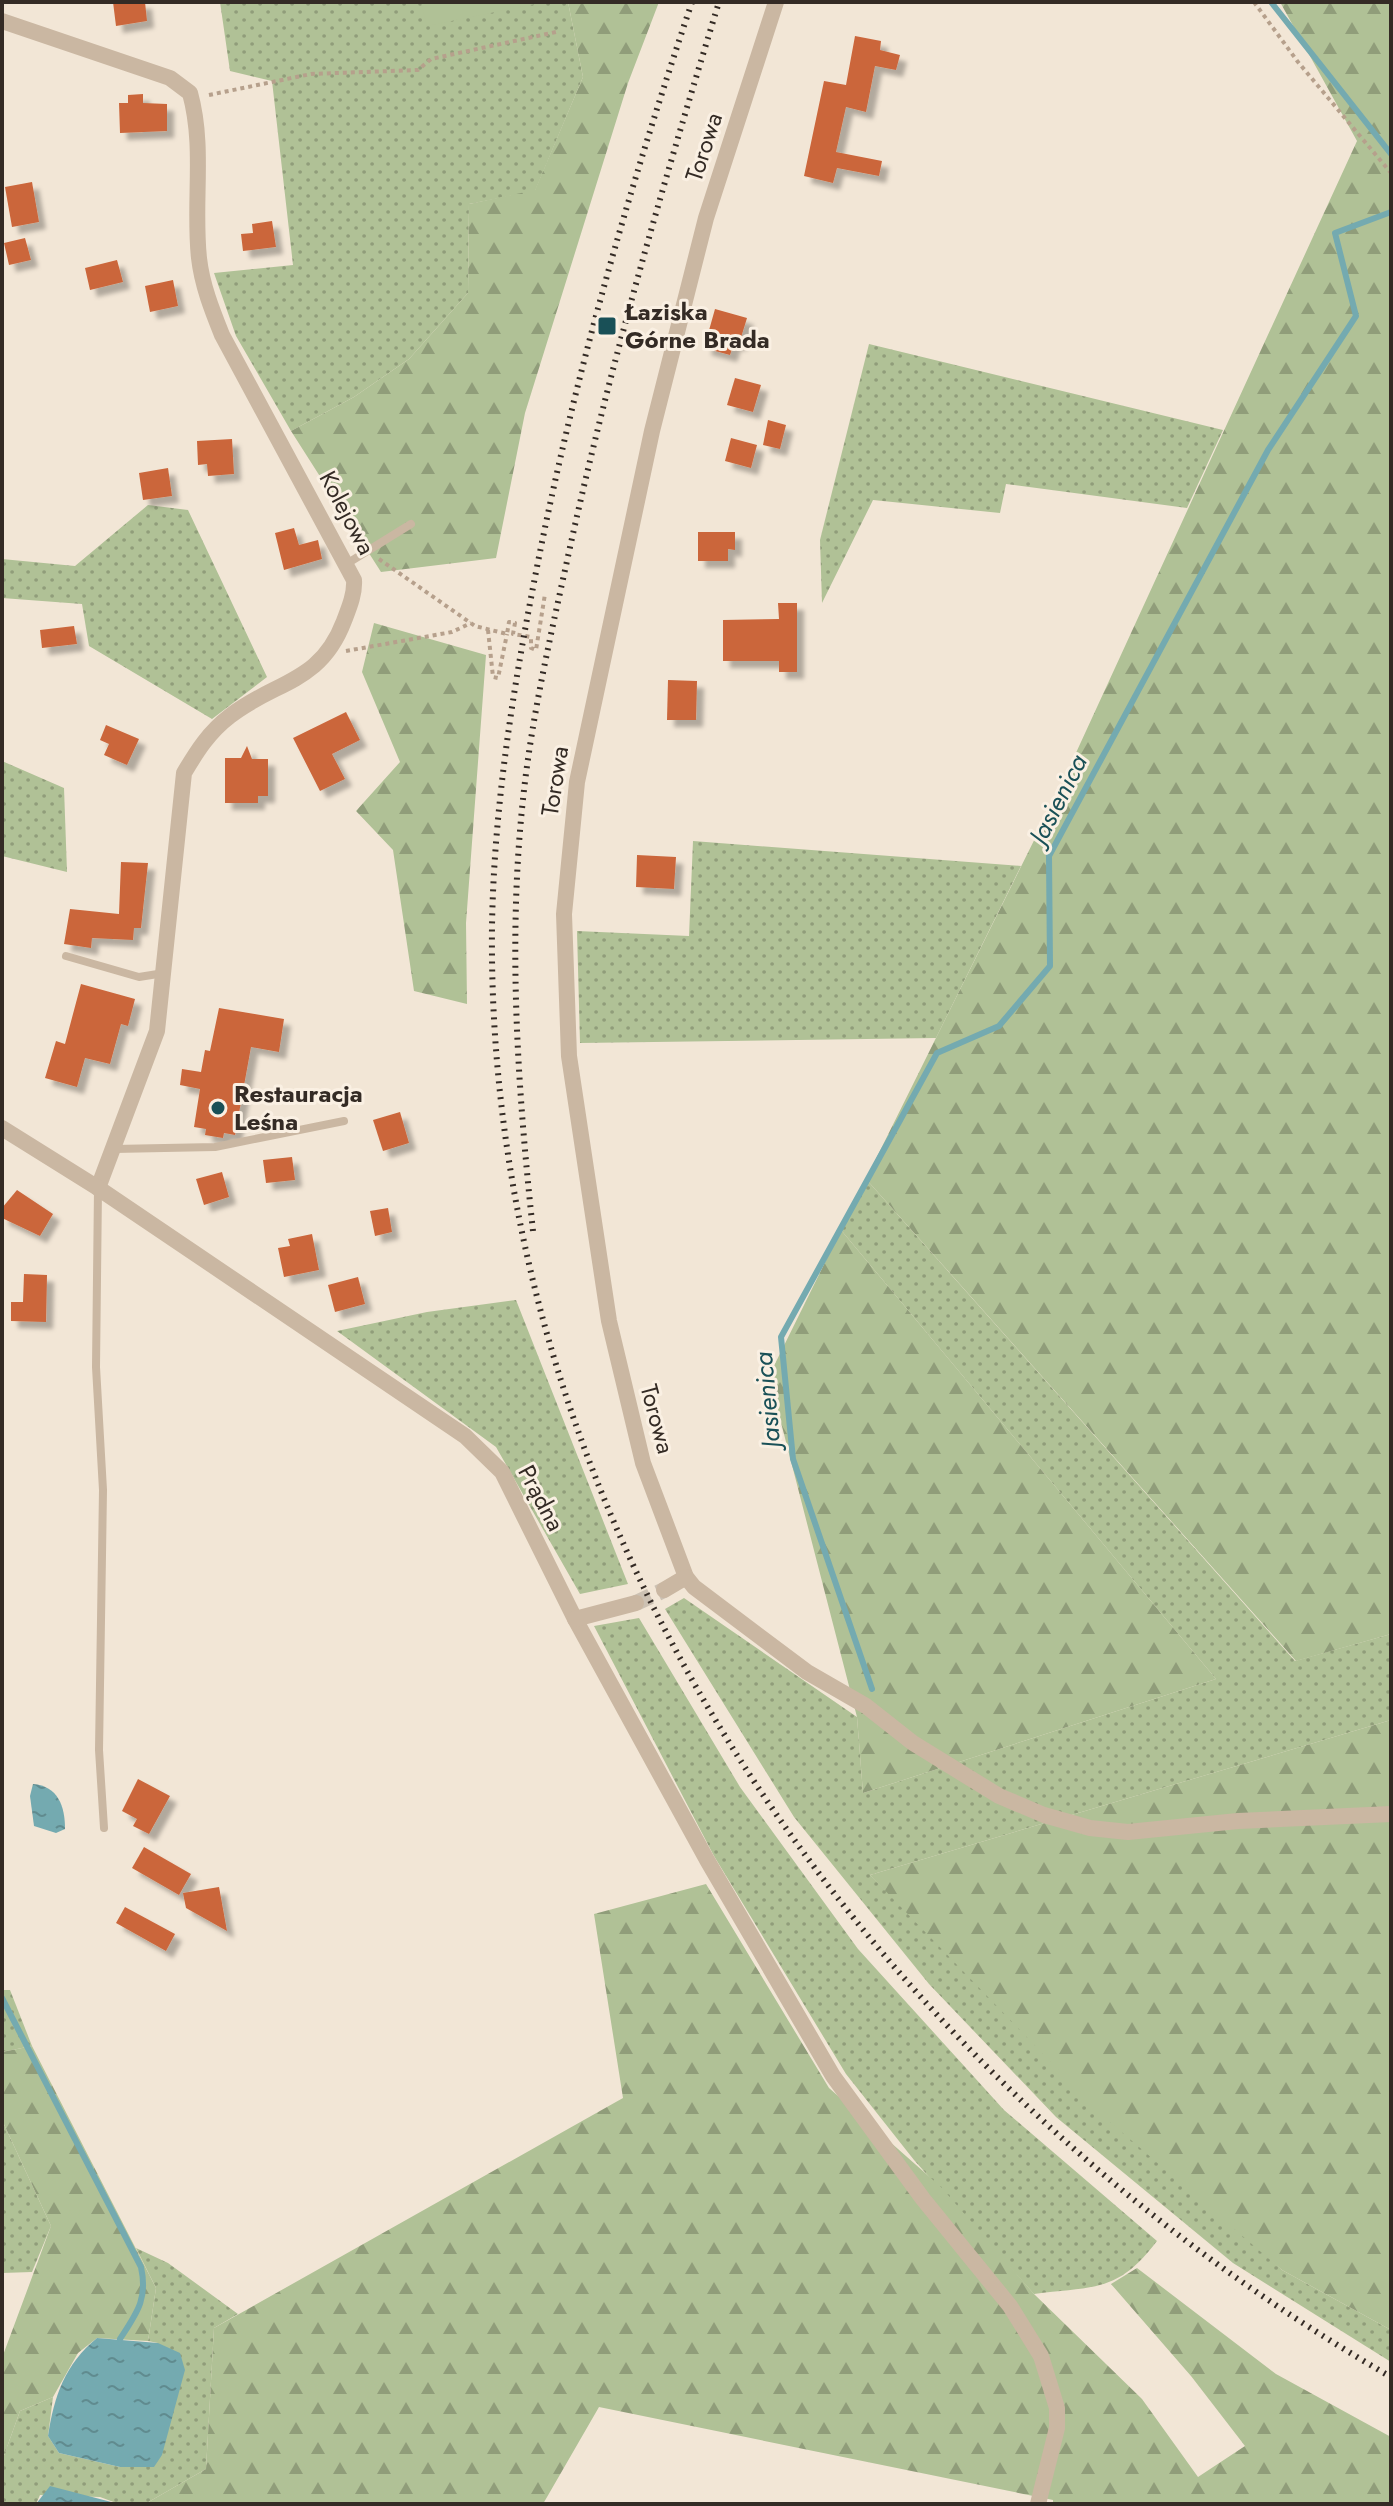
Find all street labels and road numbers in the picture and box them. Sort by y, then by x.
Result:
street label: Torowa [676,108,731,186]
street label: Kolejowa [311,465,384,561]
street label: Torowa [532,743,577,818]
street label: Torowa [631,1380,683,1457]
street label: Prądna [509,1458,573,1537]

